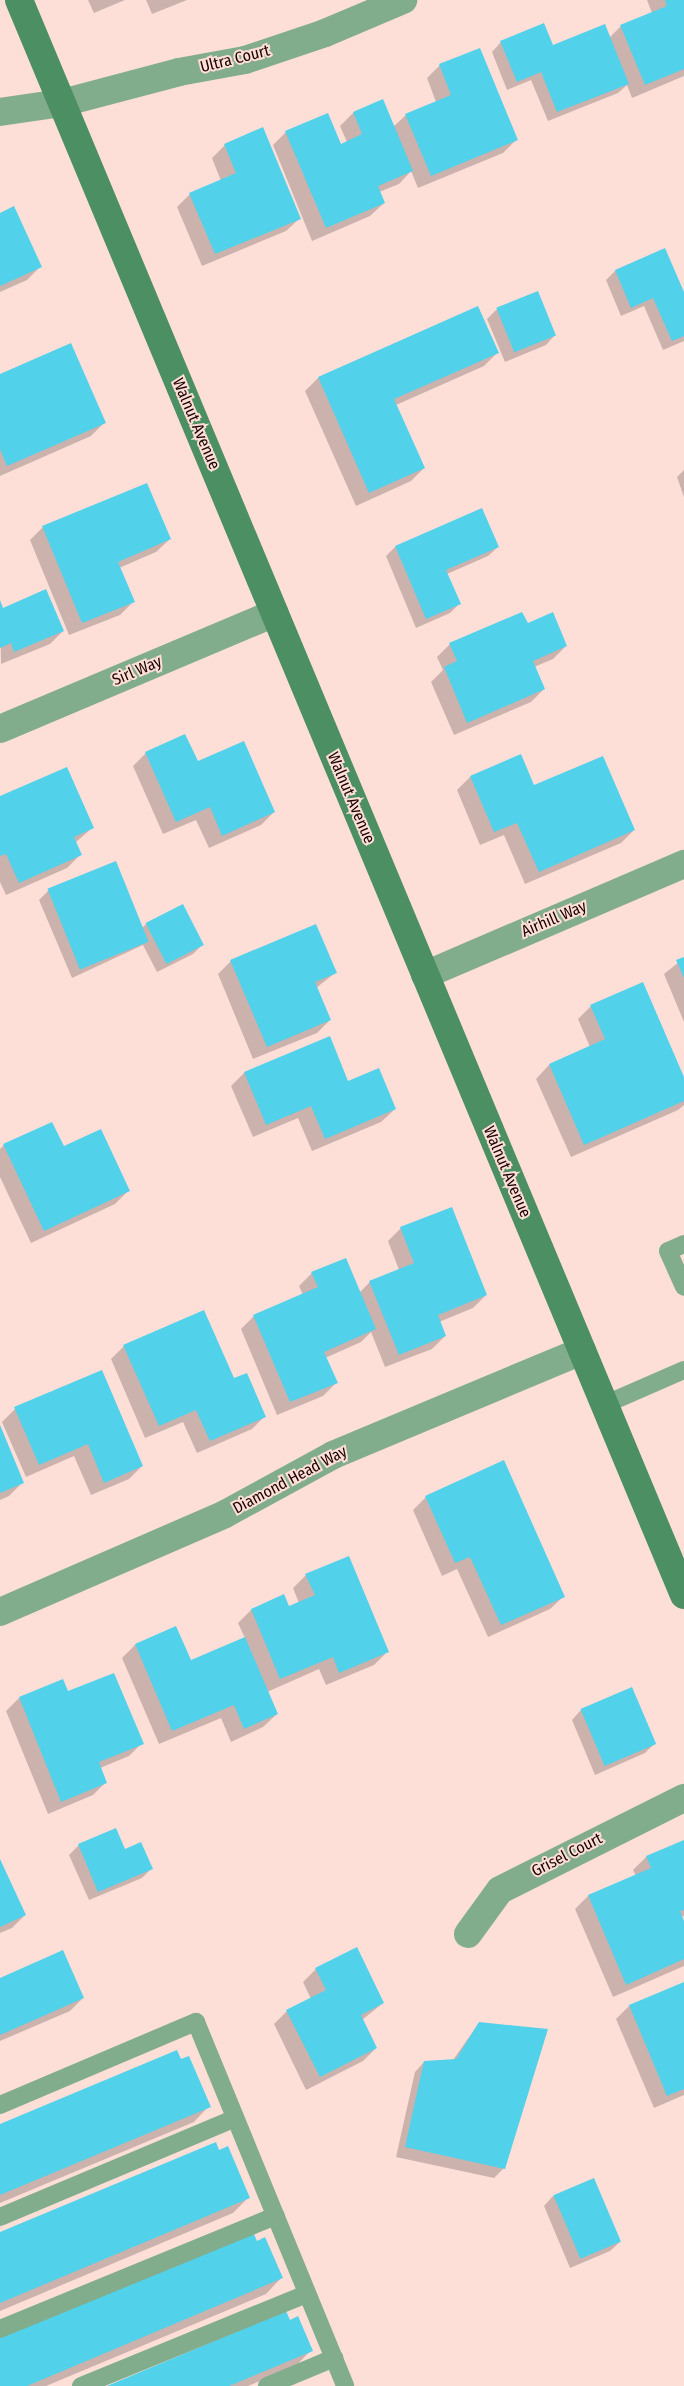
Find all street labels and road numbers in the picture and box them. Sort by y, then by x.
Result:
street label: Ultra Court [198,41,272,77]
street label: Walnut Avenue [168,375,224,473]
street label: Sirl Way [109,652,165,690]
street label: Walnut Avenue [323,749,379,847]
street label: Airhill Way [519,897,589,941]
street label: Walnut Avenue [479,1123,535,1221]
street label: Diamond Head Way [230,1442,350,1518]
street label: Grisel Court [528,1829,606,1881]

